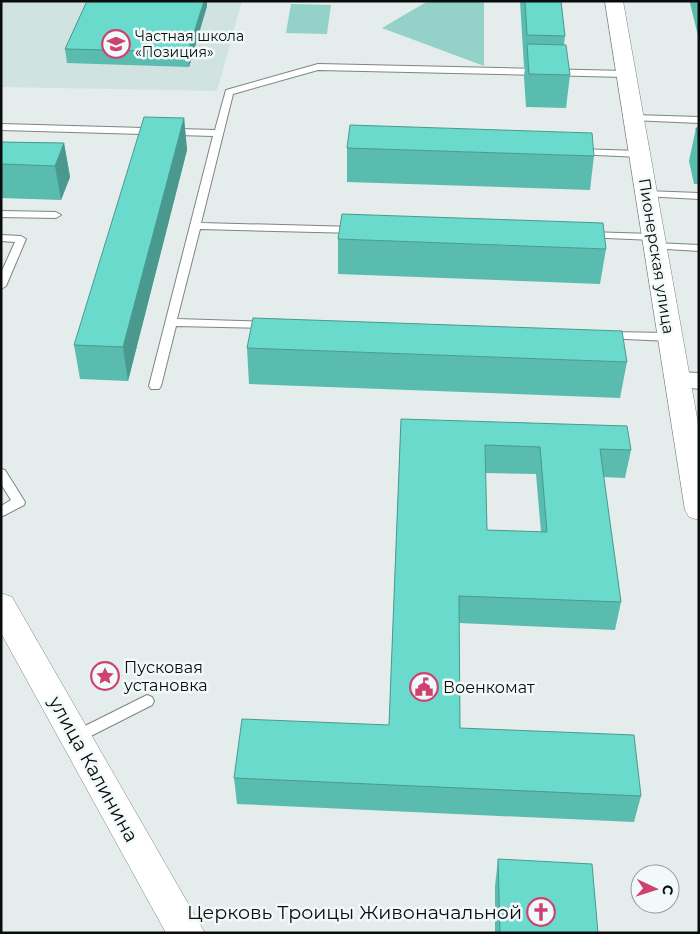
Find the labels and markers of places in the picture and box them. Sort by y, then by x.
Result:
place label: Частная школа «Позиция» [135,27,244,61]
school or university icon: Частная школа «Позиция» [101,29,131,59]
place label: Пусковая установка [123,658,208,695]
place icon: Пусковая установка [90,661,120,691]
public building icon: Военкомат [409,672,439,702]
place label: Военкомат [443,678,535,697]
church icon: Церковь Троицы Живоначальной [526,897,556,927]
place label: Церковь Троицы Живоначальной [187,901,522,924]

